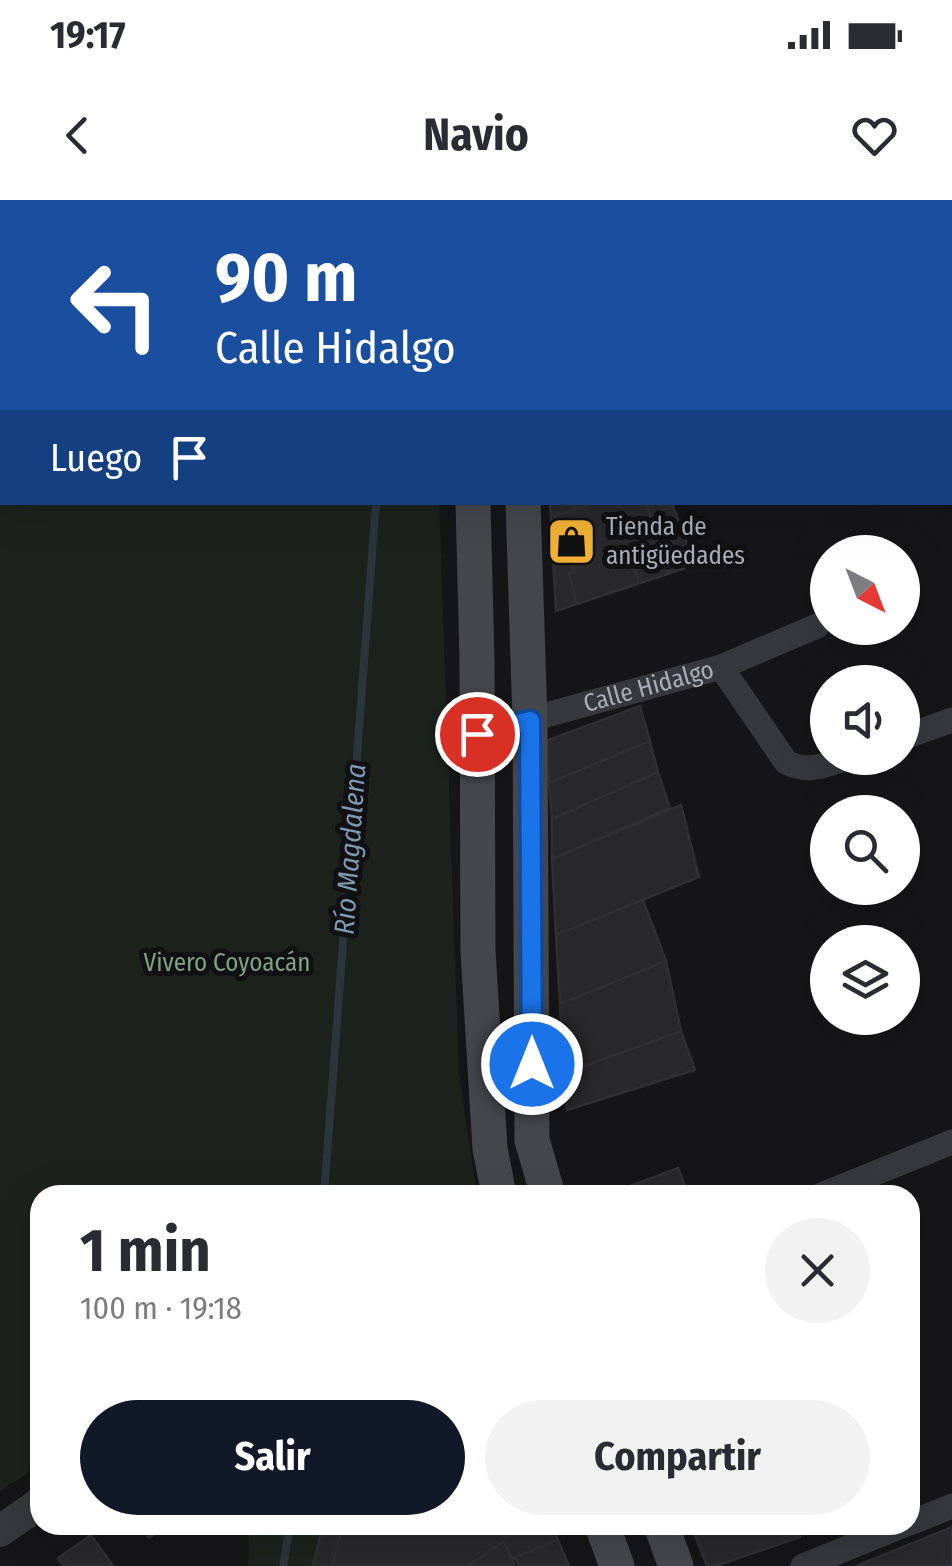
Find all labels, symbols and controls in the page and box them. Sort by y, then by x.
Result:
text: 19:17 [50,12,125,58]
icon: back [50,108,105,163]
text: Navio [423,108,529,162]
icon: heart [847,108,902,163]
text: 90 m [215,236,357,320]
icon: left [50,240,180,370]
text: Calle Hidalgo [215,321,456,375]
icon: arrive [162,430,217,485]
text: Luego [50,435,142,481]
place label: Tienda de antigüedades [606,512,745,571]
shop icon: Tienda de antigüedades [545,515,597,567]
north arrow [810,535,920,645]
map controls [810,535,920,1035]
street label: Calle Hidalgo [580,655,717,719]
button: sound [810,665,920,775]
pin [435,692,520,777]
icon: arrive [450,707,505,762]
water label: Río Magdalena [328,762,372,936]
button: search [810,795,920,905]
button: layers [810,925,920,1035]
park label: Vivero Coyoacán [144,948,310,978]
position arrow [480,1012,584,1116]
text: 1 min [80,1215,211,1287]
button: close [765,1218,870,1323]
text: 100 m · 19:18 [80,1289,242,1327]
button: Salir [80,1400,465,1515]
button: Compartir [485,1400,870,1515]

